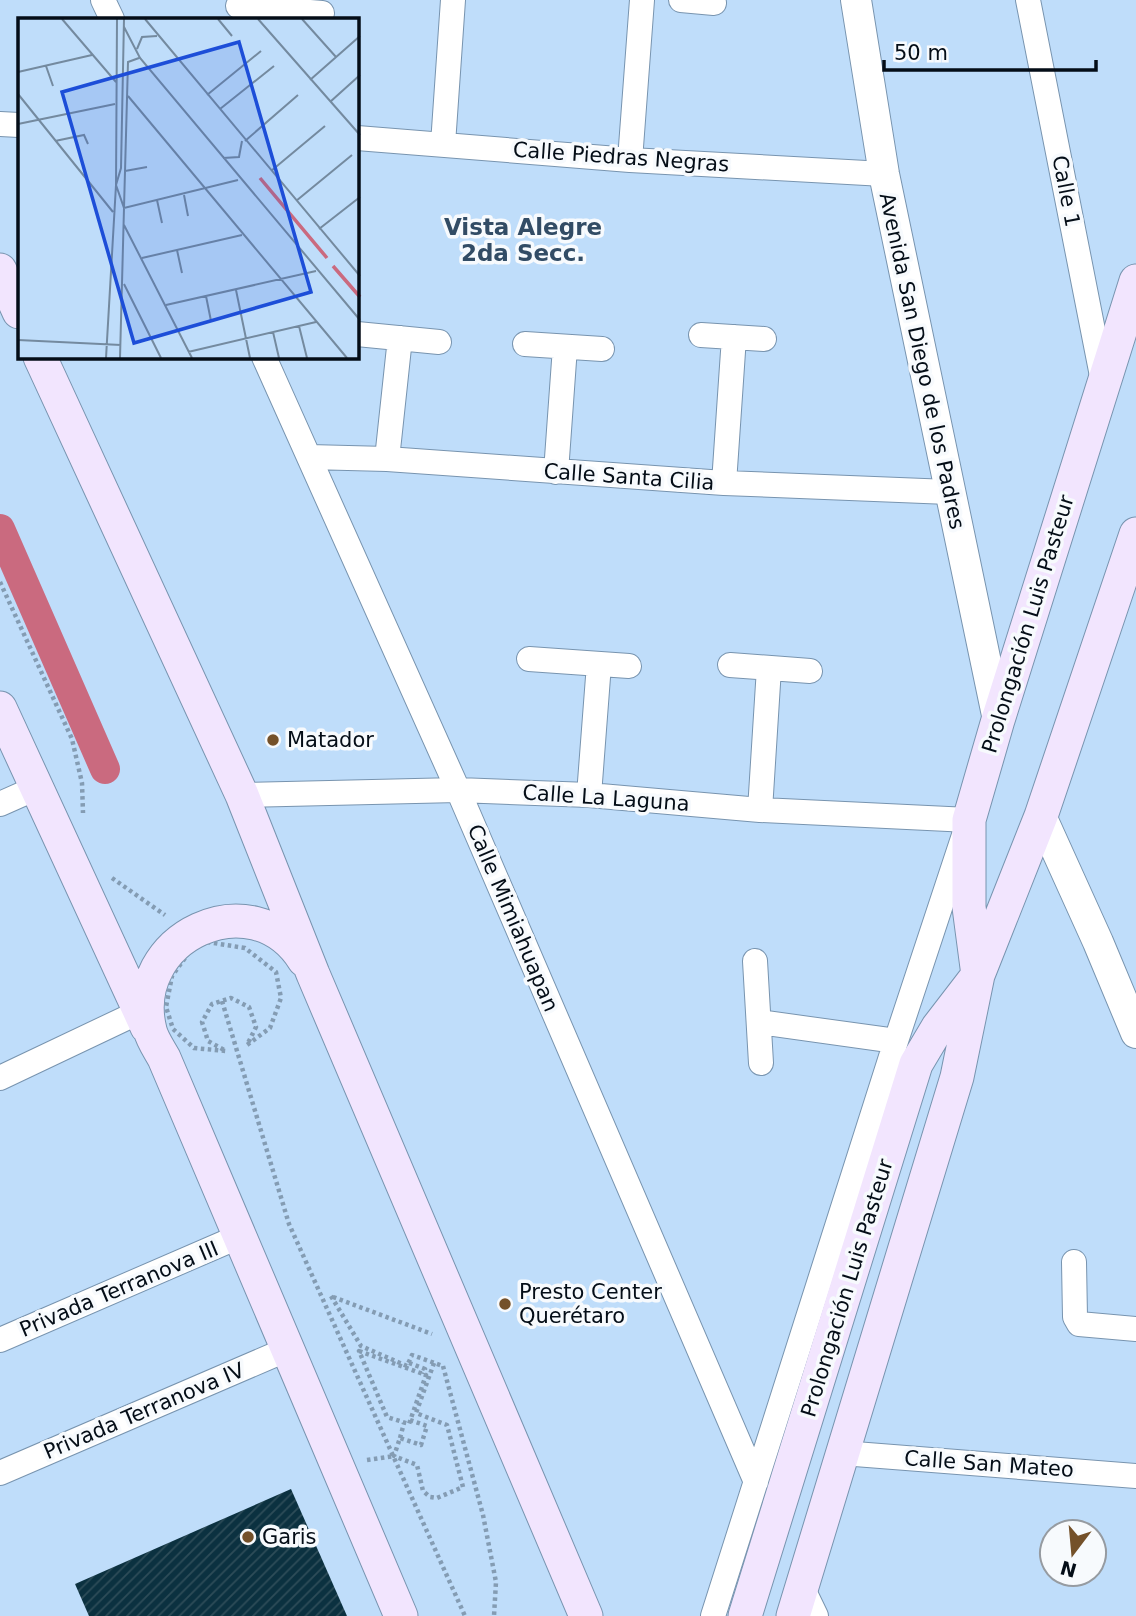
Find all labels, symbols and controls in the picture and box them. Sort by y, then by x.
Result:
inset map [18,18,359,359]
scale bar [884,28,1096,72]
text: 50 m [894,41,948,65]
street label: Calle Piedras Negras [512,137,730,177]
street label: Calle 1 [1047,153,1085,229]
street label: Avenida San Diego de los Padres [875,190,969,532]
district label: Vista Alegre 2da Secc. [444,214,602,266]
street label: Calle Santa Cilia [543,459,715,495]
street label: Prolongación Luis Pasteur [977,492,1079,756]
place label: Matador [287,728,374,752]
marker: Matador [265,732,281,748]
street label: Calle La Laguna [522,780,690,816]
street label: Calle Mimiahuapan [463,821,563,1015]
street label: Prolongación Luis Pasteur [796,1156,898,1420]
street label: Privada Terranova III [16,1236,222,1342]
place label: Presto Center Querétaro [519,1280,662,1328]
marker: Presto Center Querétaro [497,1296,513,1312]
street label: Privada Terranova IV [40,1358,248,1464]
street label: Calle San Mateo [903,1446,1075,1482]
north arrow [1038,1518,1108,1588]
place label: Garis [262,1525,317,1549]
marker: Garis [240,1529,256,1545]
text: N [1058,1557,1079,1582]

